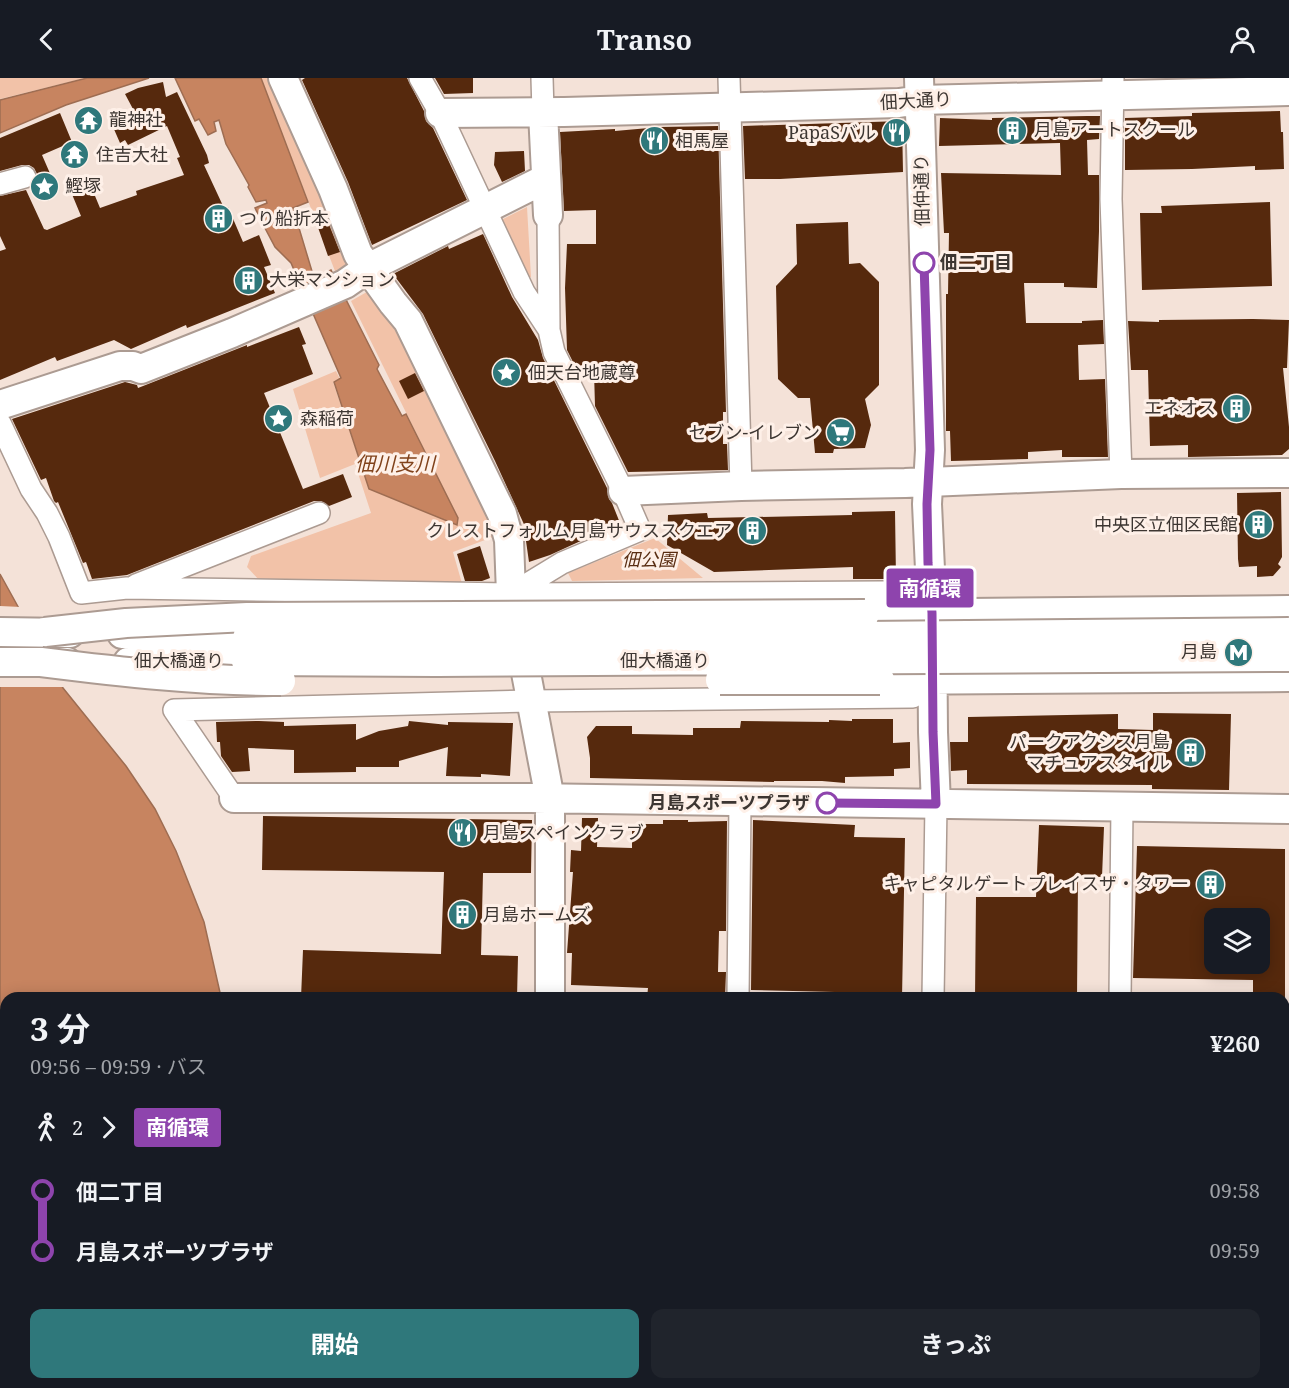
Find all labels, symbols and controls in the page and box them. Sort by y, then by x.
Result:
text: Transo [597,21,692,58]
icon: back [30,23,63,56]
icon: person [1226,23,1259,56]
street label: 佃大通り [879,86,953,114]
temple icon: 龍神社 [72,104,104,136]
place label: 龍神社 [109,107,163,131]
building icon: 月島アートスクール [997,114,1029,146]
restaurant icon: PapaSバル [881,117,913,149]
place label: 月島アートスクール [1034,117,1195,141]
place label: PapaSバル [788,120,876,144]
restaurant icon: 相馬屋 [638,125,670,157]
place label: 相馬屋 [675,128,729,152]
temple icon: 住吉大社 [59,139,91,171]
place label: 住吉大社 [96,142,168,166]
street label: 佃仲通り [908,154,934,226]
place icon: 鰹塚 [28,170,60,202]
place label: 鰹塚 [65,173,101,197]
building icon: つり船折本 [202,203,234,235]
place label: つり船折本 [239,206,329,230]
place label: 佃二丁目 [939,250,1012,274]
marker: 佃二丁目 [913,252,935,274]
building icon: 大栄マンション [232,264,264,296]
place label: 大栄マンション [269,267,395,291]
place icon: 佃天台地蔵尊 [491,357,523,389]
place label: 佃天台地蔵尊 [528,360,636,384]
building icon: エネオス [1221,392,1253,424]
place label: エネオス [1144,395,1216,419]
place icon: 森稲荷 [263,403,295,435]
place label: 森稲荷 [300,406,354,430]
supermarket icon: セブン-イレブン [825,417,857,449]
place label: セブン-イレブン [688,420,820,444]
water label: 佃川支川 [355,450,437,477]
building icon: 中央区立佃区民館 [1243,509,1275,541]
place label: 中央区立佃区民館 [1094,512,1238,536]
building icon: クレストフォルム月島サウススクエア [737,515,769,547]
place label: クレストフォルム月島サウススクエア [426,518,732,542]
park label: 佃公園 [622,547,679,571]
line badge: 南循環 [896,568,964,608]
text: 南循環 [899,574,962,602]
metro station icon: 月島 [1222,636,1254,668]
place label: 月島 [1181,639,1217,663]
street label: 佃大橋通り [134,648,224,672]
street label: 佃大橋通り [620,648,710,672]
place label: パークアクシス月島 マチュアスタイル [1009,729,1170,774]
building icon: パークアクシス月島 マチュアスタイル [1175,736,1207,768]
place label: 月島スポーツプラザ [648,790,810,814]
marker: 月島スポーツプラザ [816,792,838,814]
restaurant icon: 月島スペインクラブ [446,817,478,849]
place label: 月島スペインクラブ [483,820,644,844]
building icon: キャピタルゲートプレイスザ・タワー [1194,868,1226,900]
place label: キャピタルゲートプレイスザ・タワー [884,871,1189,895]
building icon: 月島ホームズ [446,899,478,931]
place label: 月島ホームズ [483,902,590,926]
map controls [1204,908,1270,974]
button: layers [1204,908,1270,974]
text: 3 分 [30,1006,90,1051]
text: ¥260 [1210,1028,1260,1058]
text: 09:56 – 09:59 · バス [30,1053,207,1080]
icon: walk [30,1111,63,1144]
icon: forward [92,1111,125,1144]
text: 南循環 [146,1113,209,1141]
text: 2 [72,1114,83,1141]
text: 佃二丁目 [76,1176,164,1206]
text: 09:58 [1210,1177,1260,1204]
text: 月島スポーツプラザ [76,1236,274,1266]
text: 09:59 [1210,1237,1260,1264]
button: 開始 [30,1309,639,1378]
button: きっぷ [651,1309,1260,1378]

